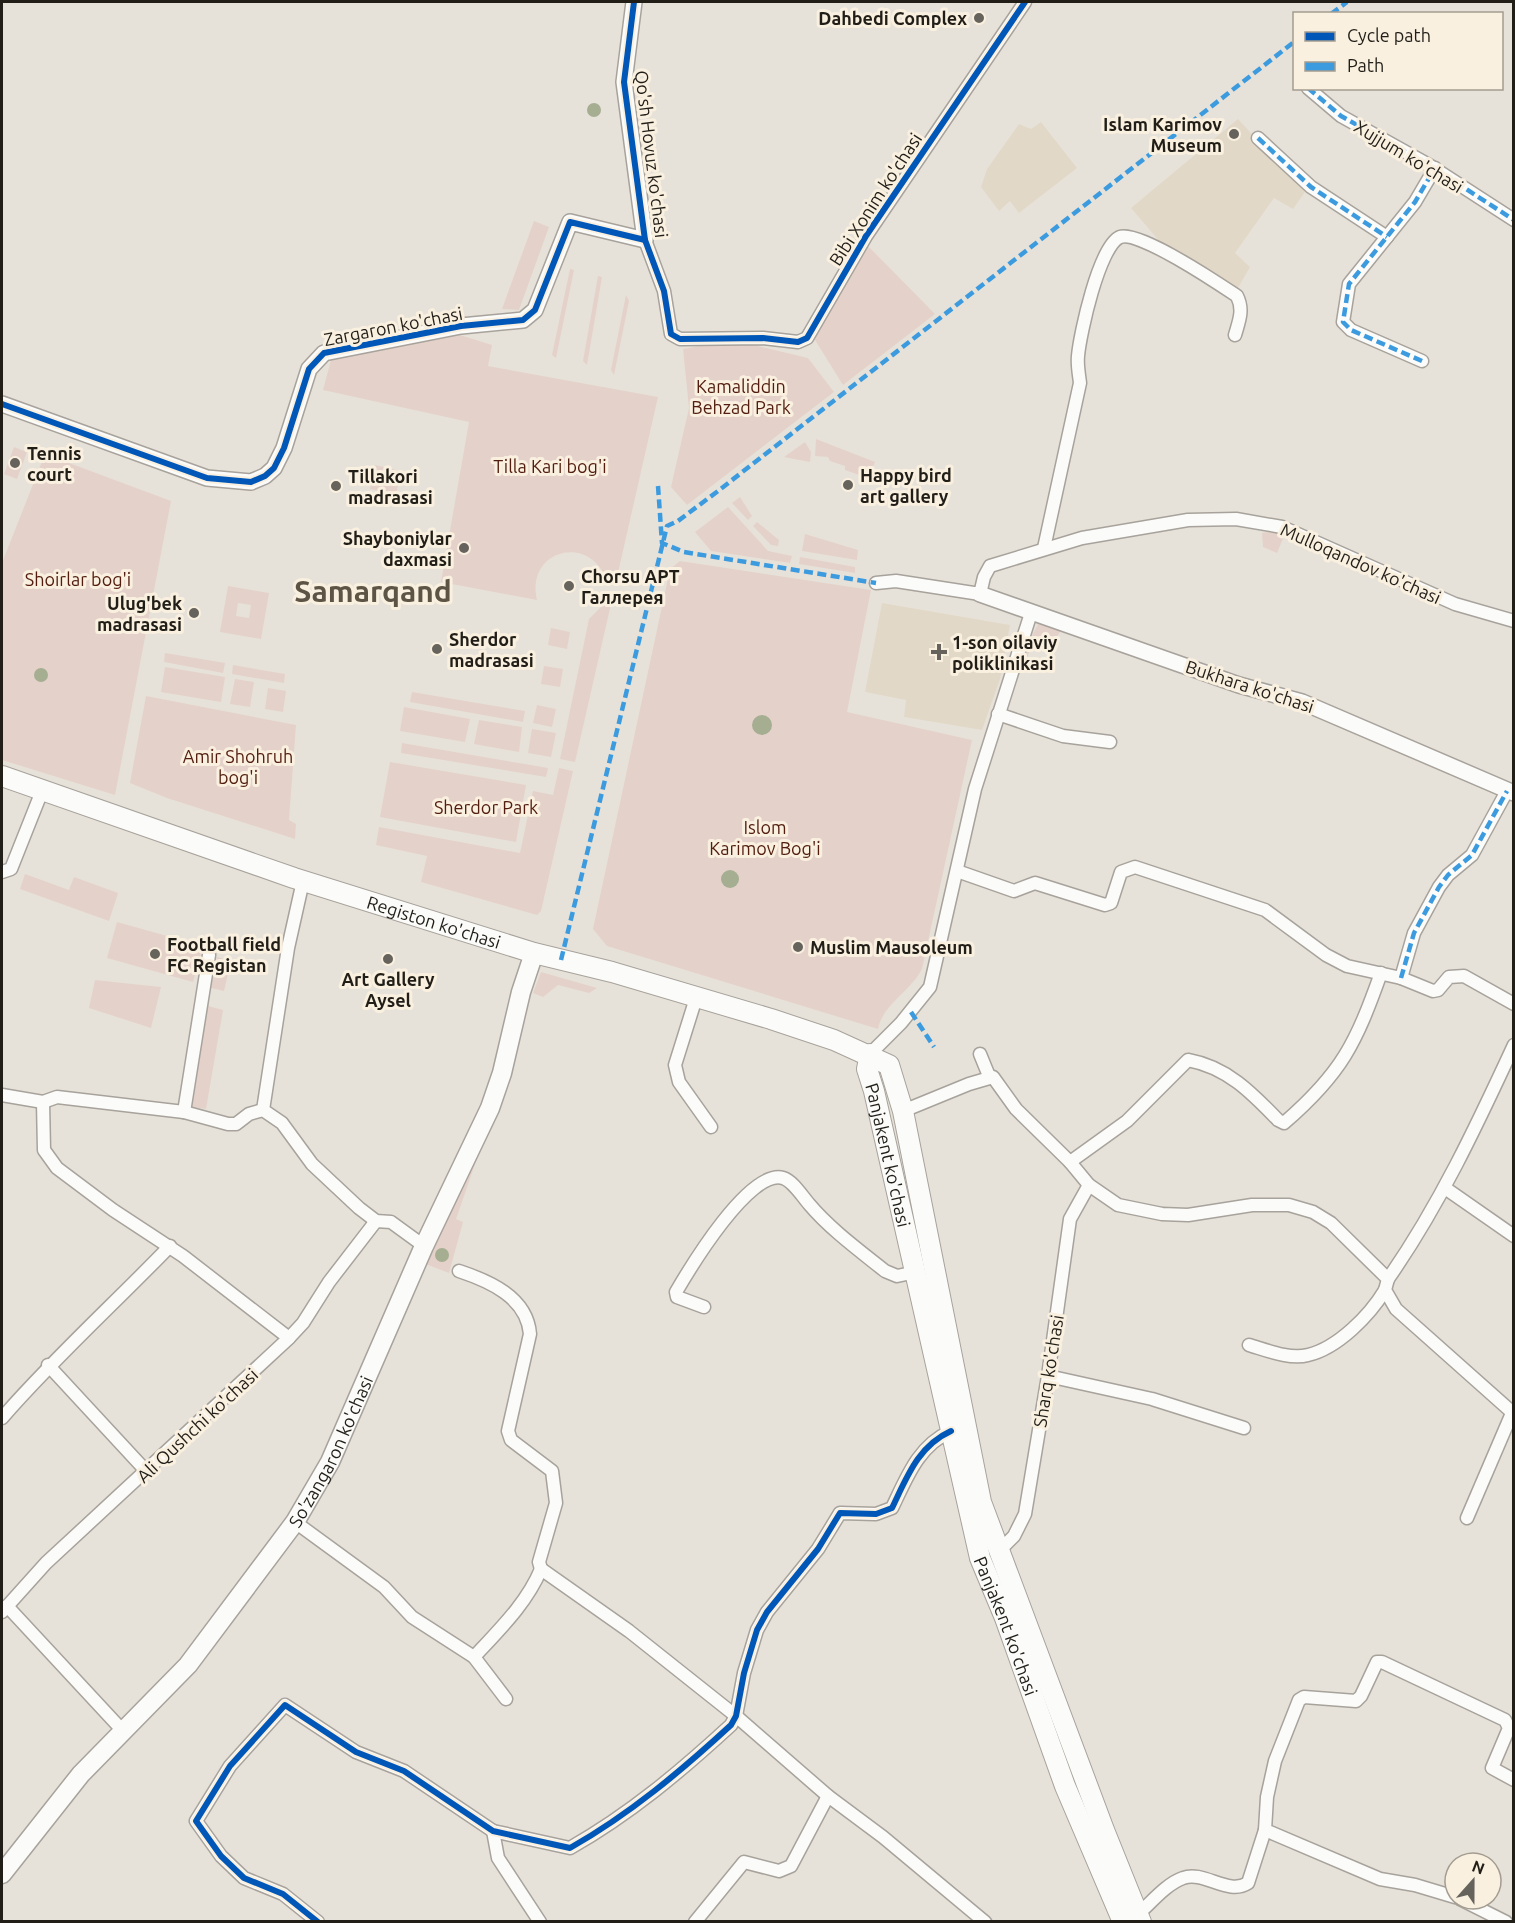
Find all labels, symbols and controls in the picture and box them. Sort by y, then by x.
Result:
place label: Dahbedi Complex [818,8,967,28]
marker: Dahbedi Complex [972,11,986,25]
legend [1293,12,1503,90]
text: Cycle path [1347,25,1431,45]
text: Path [1347,55,1384,75]
street label: Qo'sh Hovuz ko'chasi [631,69,672,239]
place label: Islam Karimov Museum [1103,114,1222,155]
street label: Xujjum ko'chasi [1351,116,1467,196]
marker: Islam Karimov Museum [1227,127,1241,141]
street label: Bibi Xonim ko'chasi [825,129,925,269]
street label: Zargaron ko'chasi [322,303,464,349]
park label: Kamaliddin Behzad Park [691,376,791,417]
place label: Tennis court [27,443,82,484]
marker: Tennis court [8,456,22,470]
park label: Tilla Kari bog'i [493,456,607,476]
place label: Happy bird art gallery [860,465,952,506]
place label: Tillаkori madrasasi [348,466,433,507]
marker: Happy bird art gallery [841,478,855,492]
marker: Tillаkori madrasasi [329,479,343,493]
street label: Mulloqandov ko'chasi [1278,519,1444,607]
place label: Shayboniylar daxmasi [343,528,453,569]
marker: Shayboniylar daxmasi [457,541,471,555]
place label: Chorsu АРТ Галлерея [581,566,680,607]
park label: Shoirlar bog'i [25,569,131,589]
district label: Samarqand [294,574,452,608]
marker: Chorsu АРТ Галлерея [562,579,576,593]
place label: Ulug'bek mаdrаsasi [97,593,182,634]
marker: Ulug'bek mаdrаsasi [187,606,201,620]
place label: Sherdor madrasasi [449,629,534,670]
place label: 1-son oilaviy poliklinikasi [952,632,1058,673]
marker: Sherdor madrasasi [430,642,444,656]
marker: 1-son oilaviy poliklinikasi [930,643,948,661]
street label: Bukhara ko'chasi [1183,656,1317,716]
park label: Amir Shohruh bog'i [183,746,293,787]
park label: Sherdor Park [434,797,538,817]
park label: Islom Karimov Bog'i [709,817,821,858]
street label: Registon ko'chasi [365,891,503,952]
place label: Football field FC Registan [167,934,281,975]
place label: Muslim Mausoleum [810,937,973,957]
marker: Muslim Mausoleum [791,940,805,954]
marker: Football field FC Registan [148,947,162,961]
marker: Art Gallery Aysel [381,952,395,966]
place label: Art Gallery Aysel [341,969,435,1010]
street label: Panjakent ko'chasi [862,1080,915,1229]
street label: Sharq ko'chasi [1029,1313,1067,1429]
street label: Ali Qushchi ko'chasi [133,1364,262,1487]
street label: So'zangaron ko'chasi [284,1373,376,1531]
street label: Panjakent ko'chasi [970,1553,1042,1698]
north arrow [1443,1851,1503,1911]
text: N [1470,1856,1487,1878]

